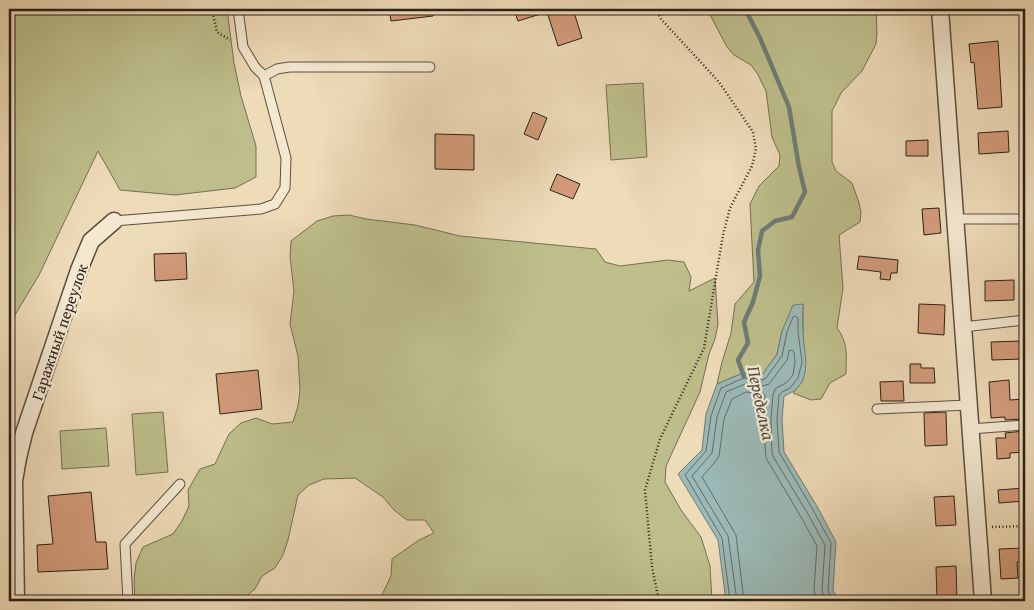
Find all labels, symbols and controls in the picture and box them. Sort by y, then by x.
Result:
street label: Гаражный переулок [24,260,94,404]
water label: Переделка [740,363,783,443]

